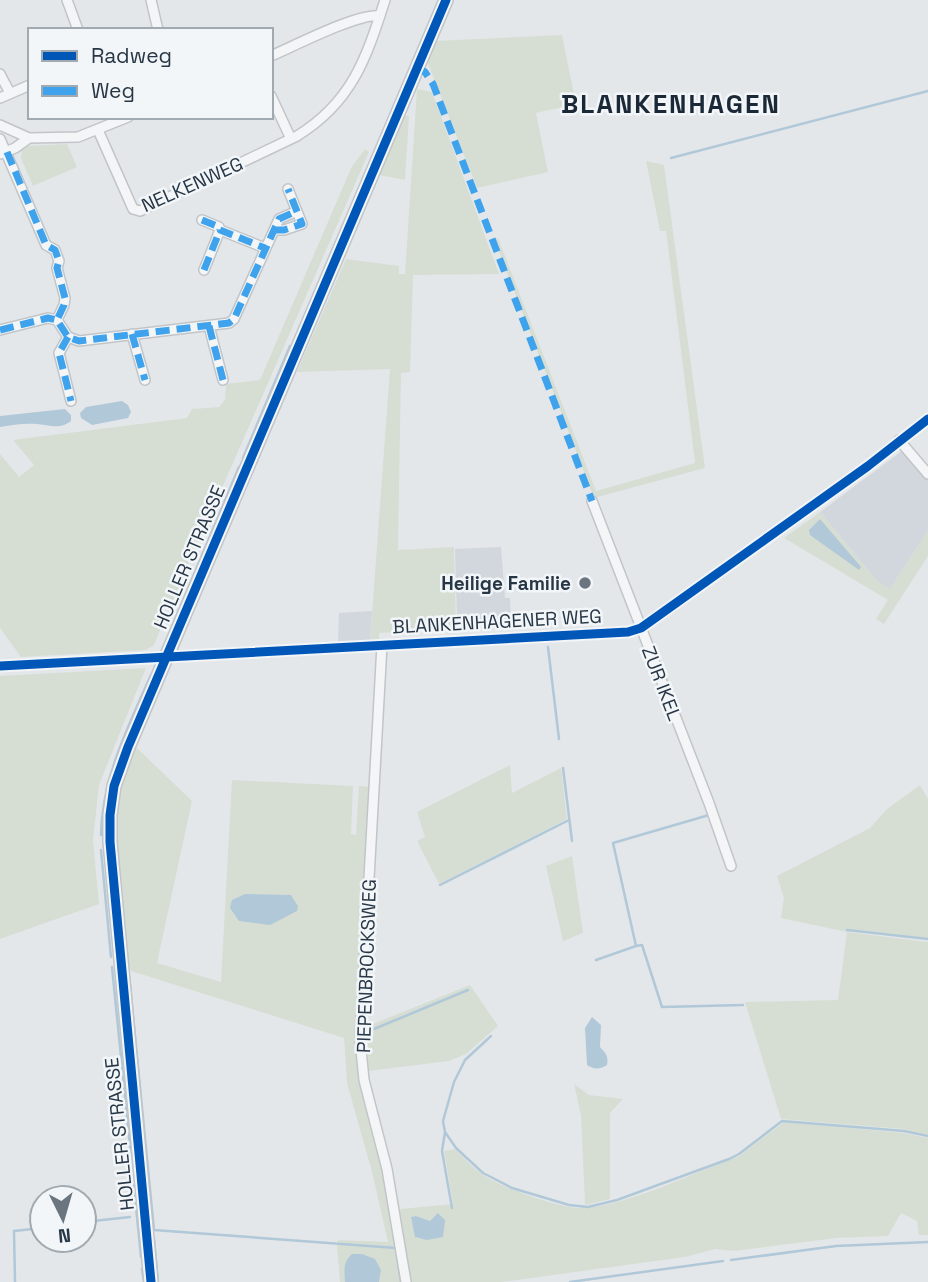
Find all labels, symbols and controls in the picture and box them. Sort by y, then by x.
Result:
legend [28,28,273,119]
text: Radweg [91,42,172,69]
text: Weg [91,77,135,104]
district label: BLANKENHAGEN [561,87,781,121]
street label: NELKENWEG [138,151,247,218]
street label: HOLLER STRASSE [148,482,231,633]
place label: Heilige Familie [441,571,571,596]
marker: Heilige Familie [577,575,593,591]
street label: BLANKENHAGENER WEG [392,604,602,639]
street label: ZUR IKEL [636,642,687,724]
street label: PIEPENBROCKSWEG [351,879,382,1053]
street label: HOLLER STRASSE [99,1056,140,1212]
north arrow [28,1184,98,1254]
text: N [57,1222,72,1248]

